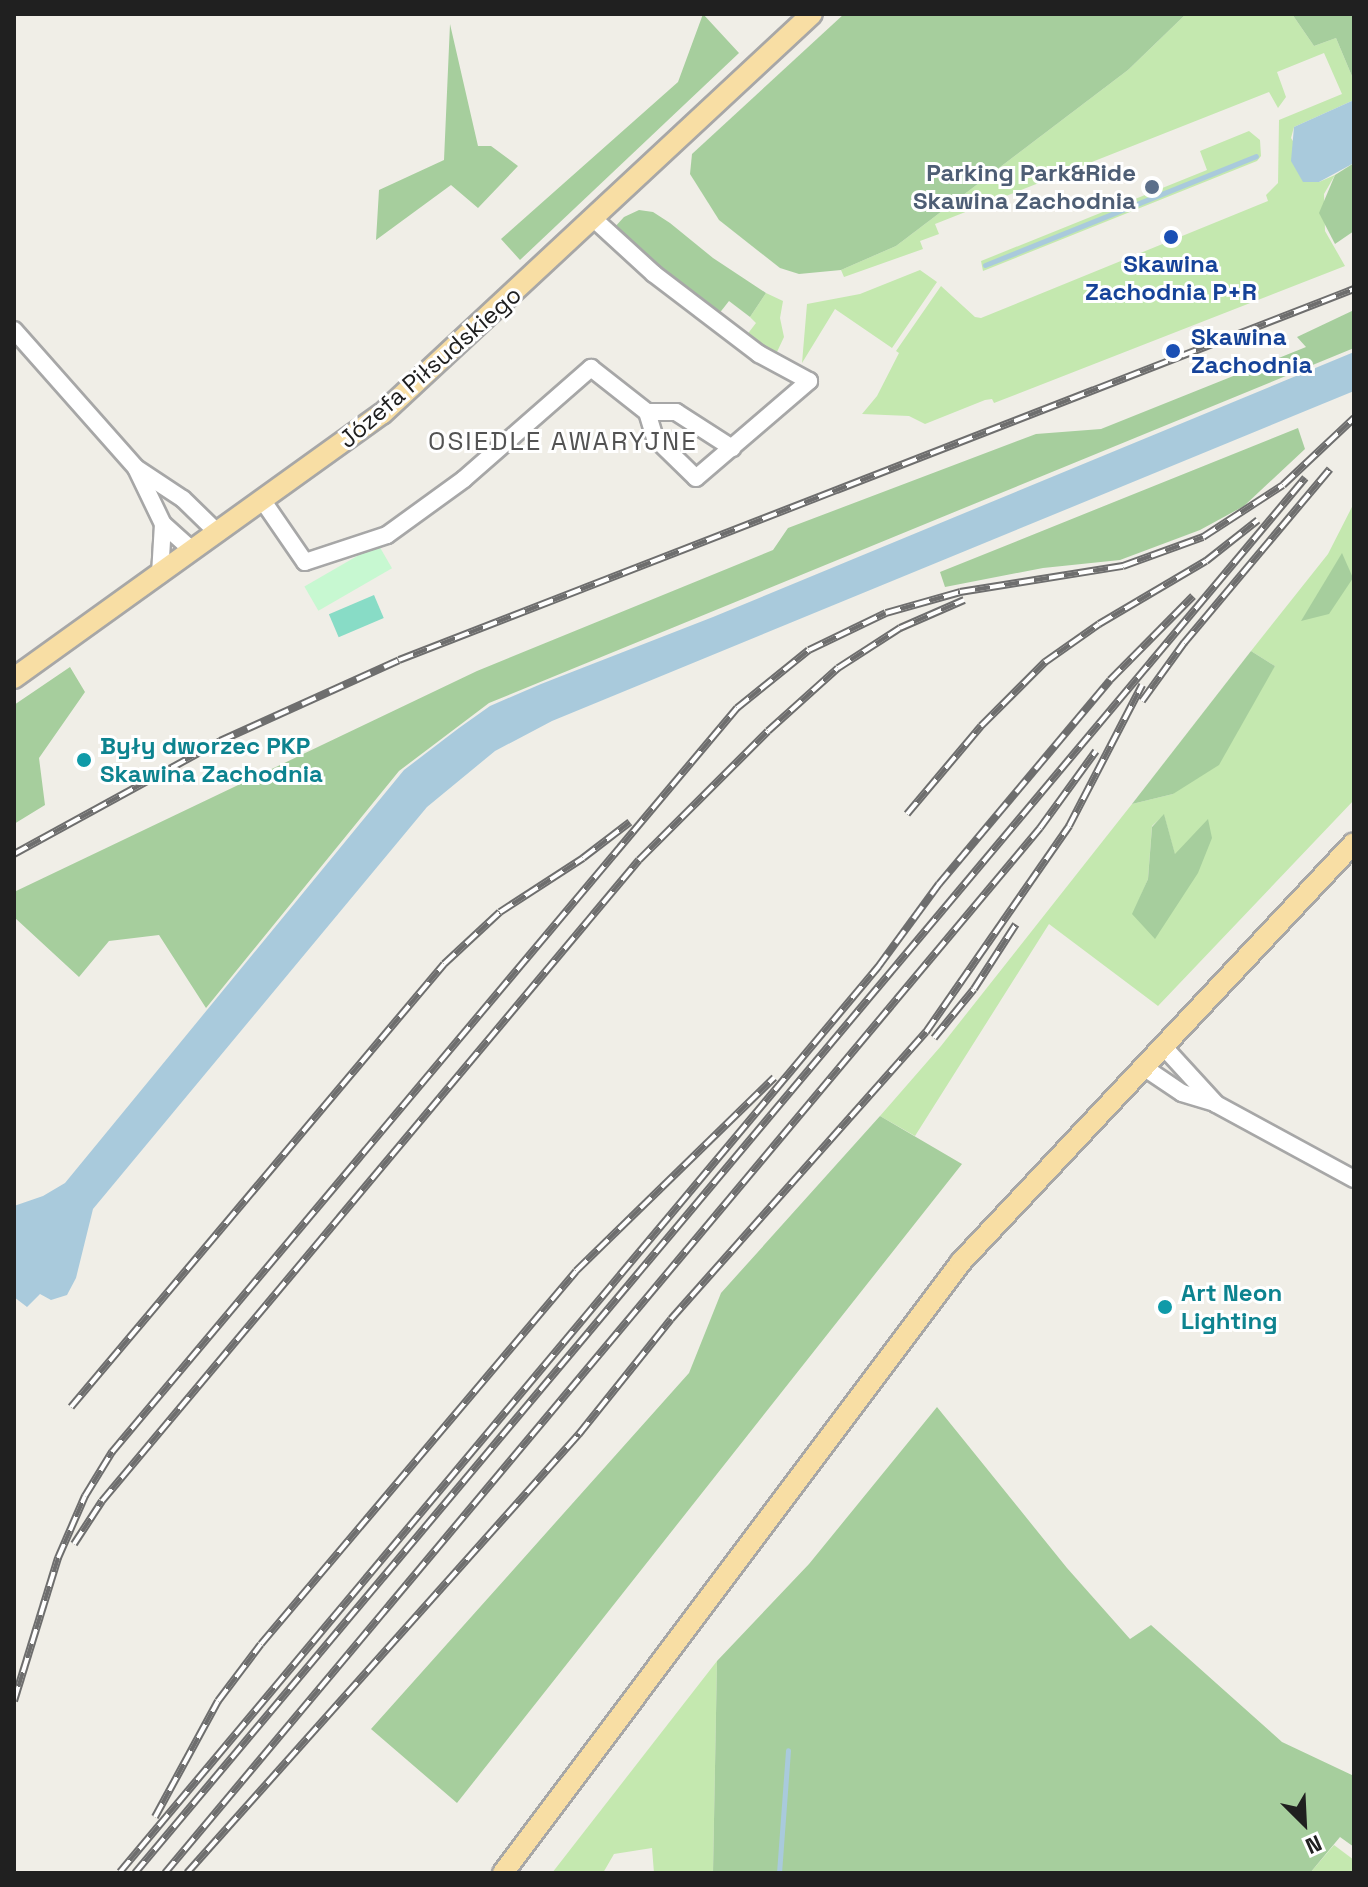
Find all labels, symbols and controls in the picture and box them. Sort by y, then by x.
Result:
place label: Parking Park&Ride Skawina Zachodnia [913,159,1136,215]
marker: Parking Park&Ride Skawina Zachodnia [1143,178,1161,196]
marker: Skawina Zachodnia P+R [1162,228,1180,246]
place label: Skawina Zachodnia P+R [1085,250,1257,306]
street label: Józefa Piłsudskiego [333,280,527,454]
place label: Skawina Zachodnia [1191,323,1312,379]
marker: Skawina Zachodnia [1162,340,1184,362]
district label: OSIEDLE AWARYJNE [428,426,698,458]
place label: Były dworzec PKP Skawina Zachodnia [100,732,323,788]
marker: Były dworzec PKP Skawina Zachodnia [75,751,93,769]
place label: Art Neon Lighting [1181,1279,1282,1335]
marker: Art Neon Lighting [1156,1298,1174,1316]
north arrow [1264,1783,1344,1863]
text: N [1301,1829,1326,1861]

